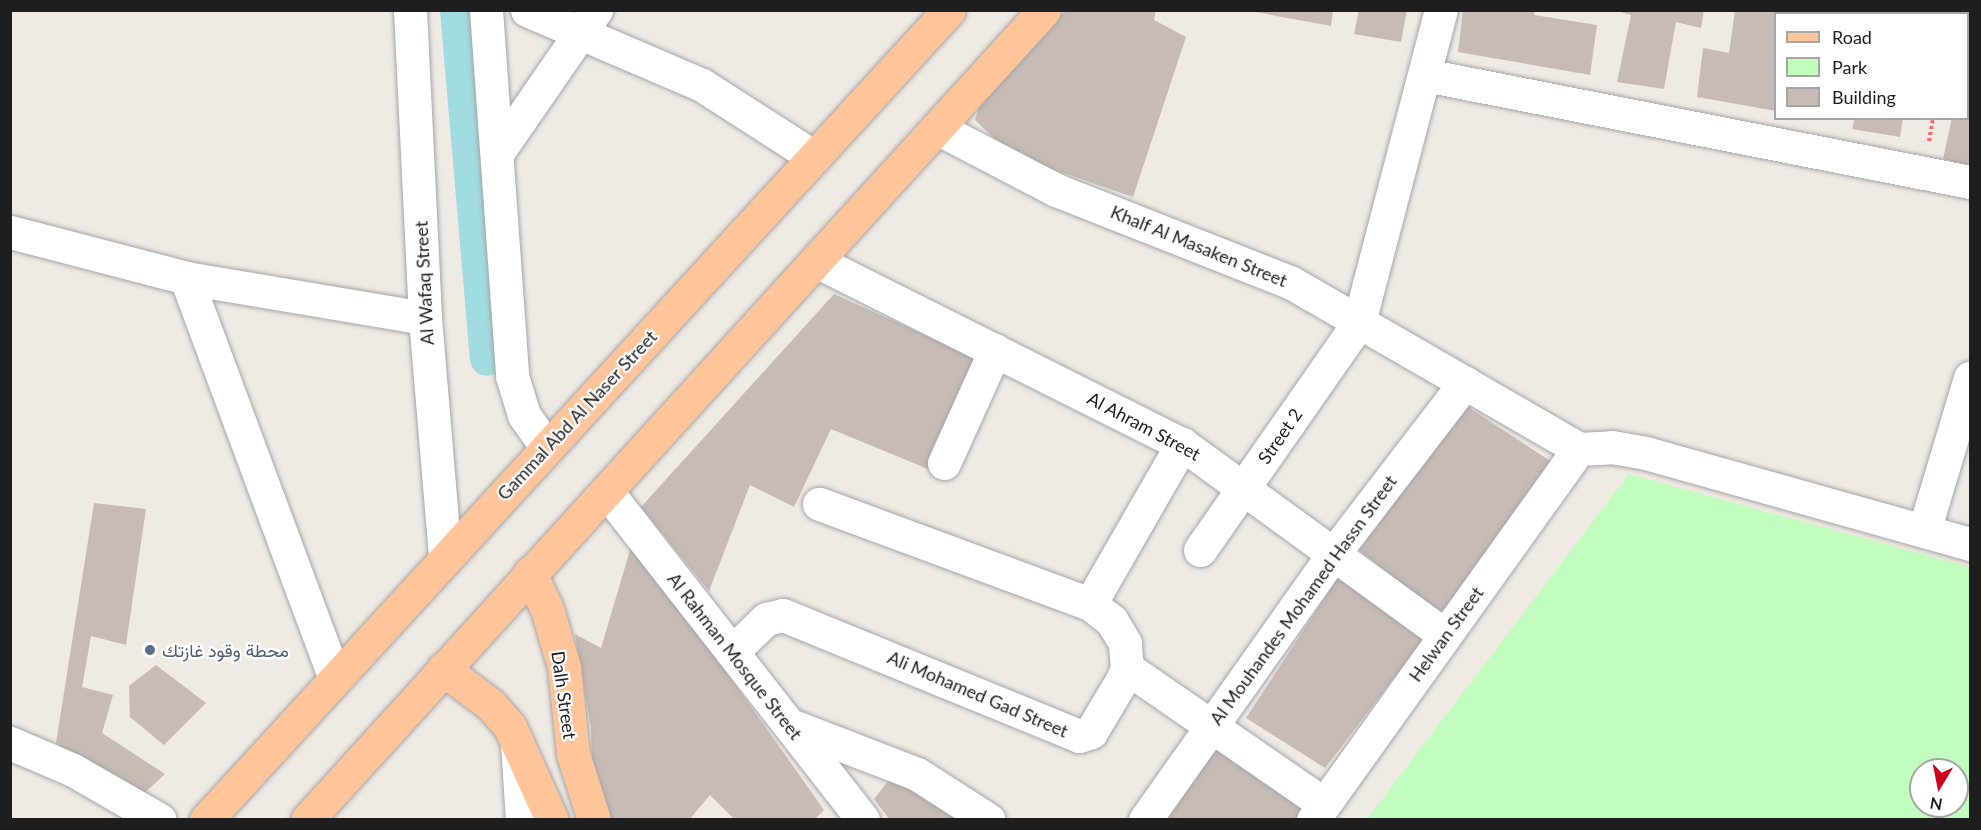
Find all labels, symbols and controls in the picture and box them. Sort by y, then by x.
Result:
legend [1774,12,1969,120]
text: Road [1832,26,1872,48]
text: Park [1832,56,1867,78]
text: Building [1832,86,1896,108]
street label: Khalf Al Masaken Street [1107,201,1291,291]
street label: Al Wafaq Street [410,220,438,346]
street label: Gammal Abd Al Naser Street [492,325,662,505]
street label: Al Ahram Street [1084,387,1204,465]
street label: Street 2 [1253,404,1307,468]
street label: Al Mouhandes Mohamed Hassn Street [1205,471,1401,729]
street label: Al Rahman Mosque Street [663,568,807,744]
street label: Helwan Street [1404,582,1488,686]
place label: محطة وقود غازتك [162,639,289,661]
marker: محطة وقود غازتك [143,643,157,657]
street label: Ali Mohamed Gad Street [884,646,1072,742]
street label: Dalh Street [547,650,581,740]
north arrow [1909,758,1969,818]
text: N [1928,794,1944,815]

